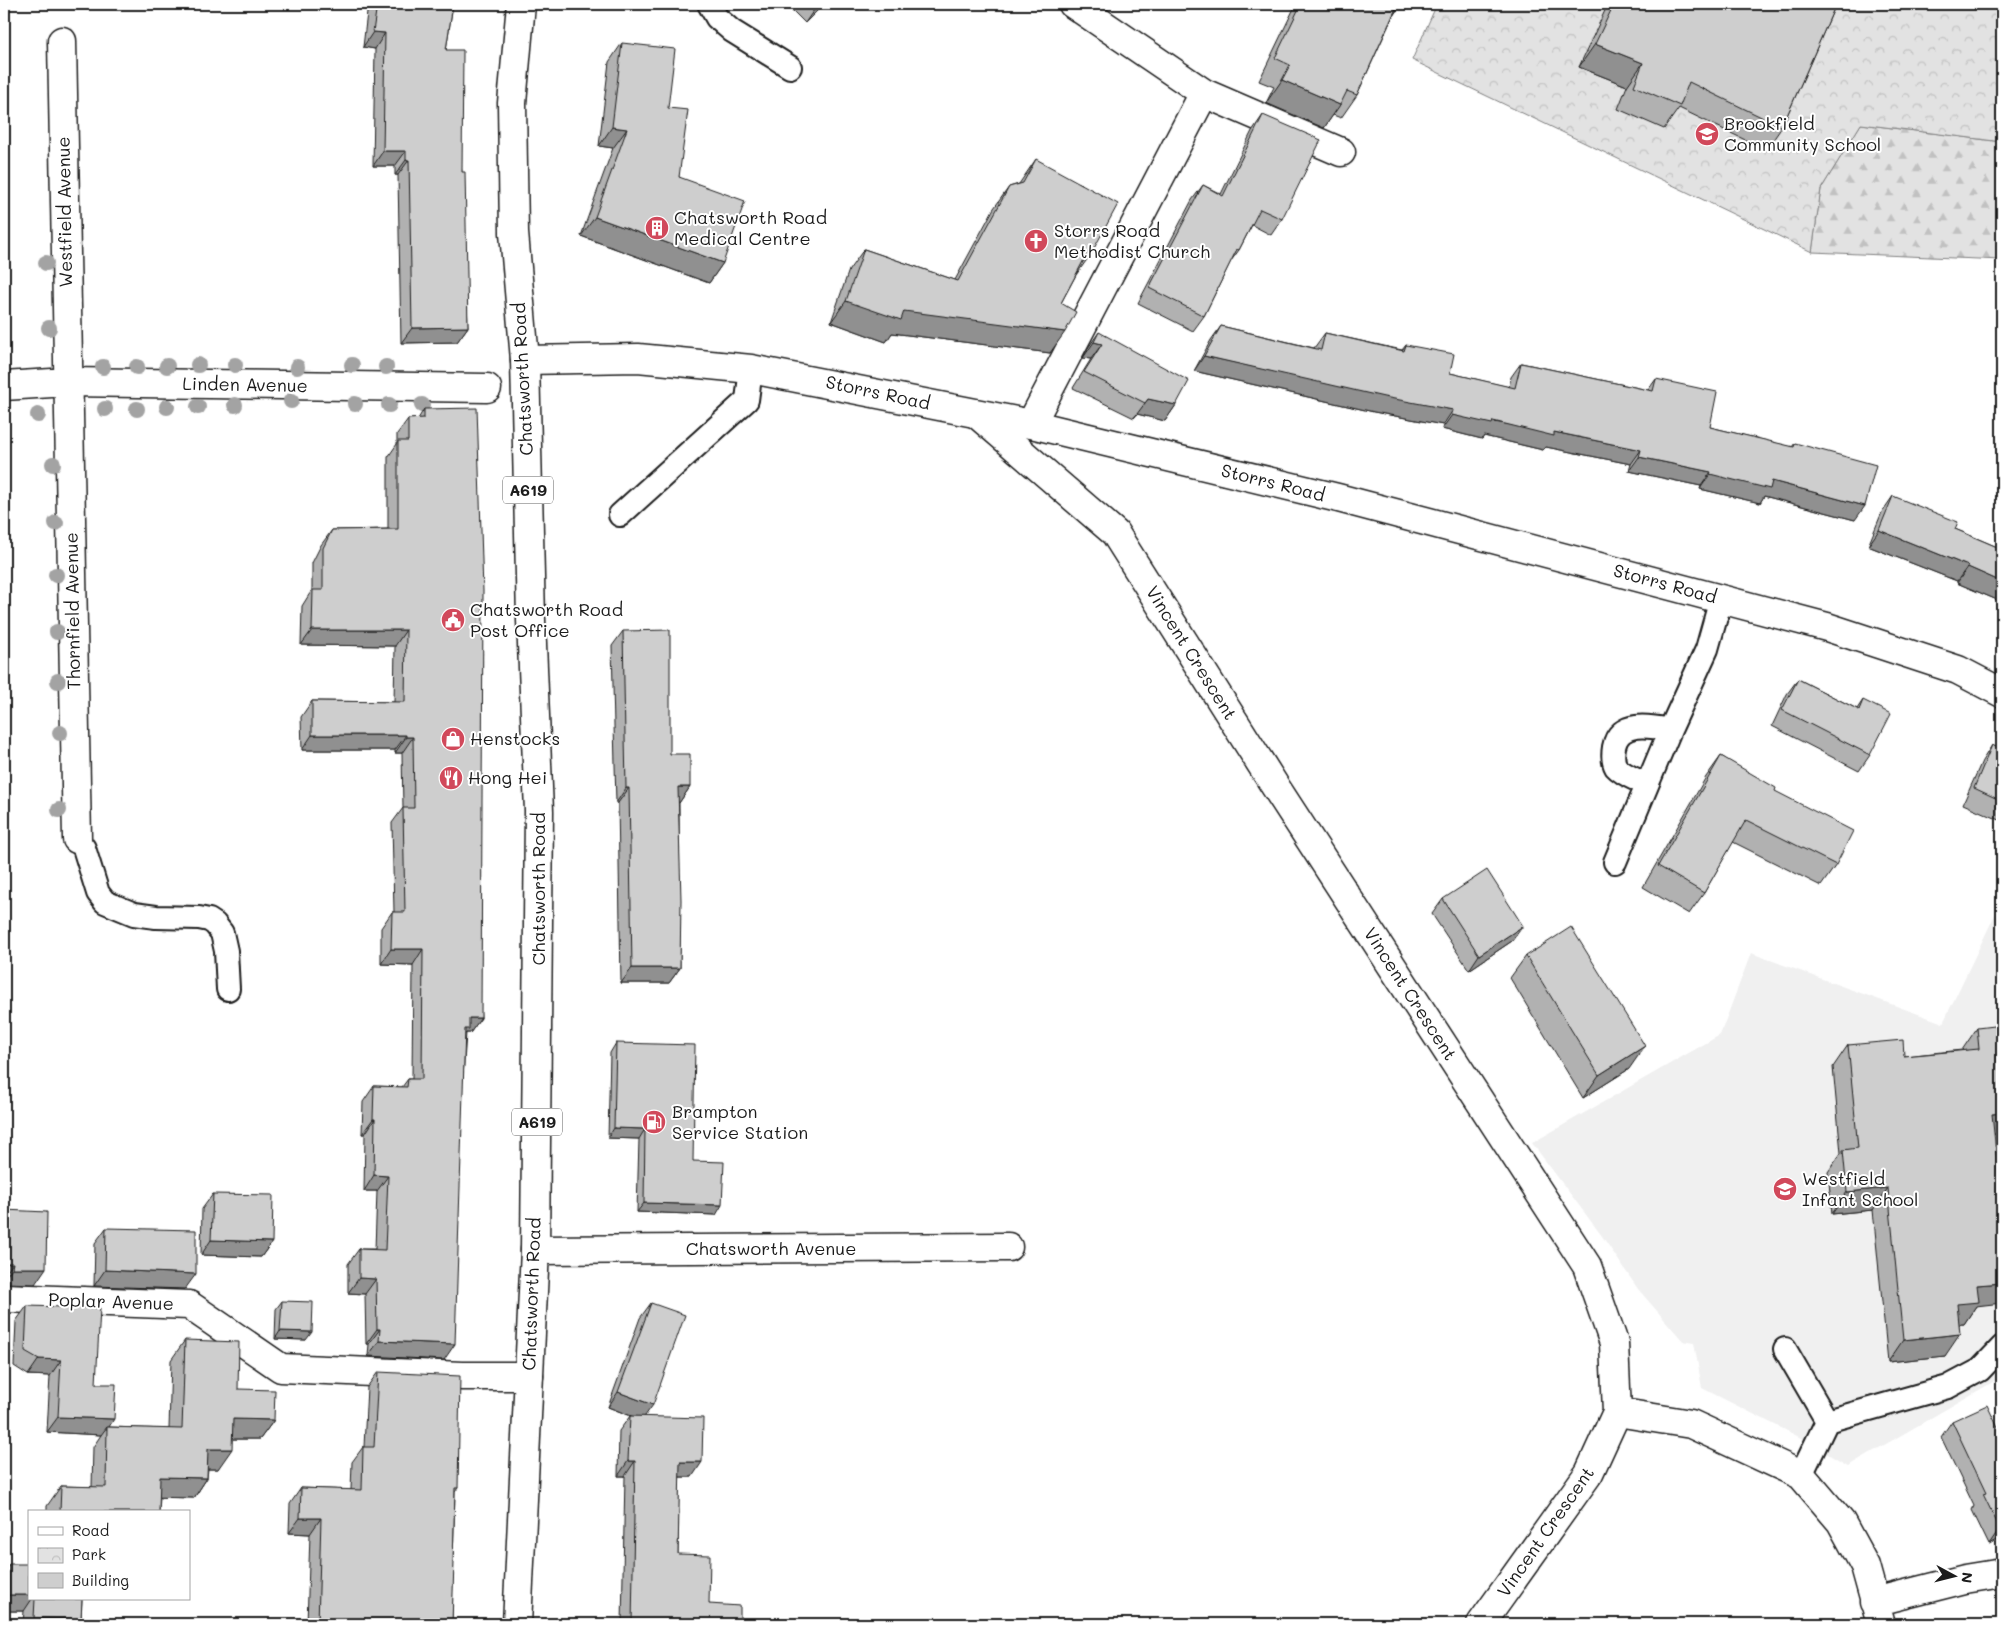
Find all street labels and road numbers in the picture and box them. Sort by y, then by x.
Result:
street label: Westfield Avenue [51,136,77,288]
street label: Chatsworth Road [506,302,538,456]
street label: Storrs Road [824,369,933,415]
street label: Linden Avenue [182,371,308,397]
street label: Storrs Road [1219,458,1328,507]
road number: A619 [503,476,553,504]
street label: Thornfield Avenue [59,532,85,690]
street label: Storrs Road [1611,558,1720,608]
street label: Vincent Crescent [1141,581,1243,724]
street label: Chatsworth Road [526,812,550,966]
street label: Vincent Crescent [1359,922,1463,1064]
road number: A619 [512,1108,562,1136]
street label: Chatsworth Road [516,1217,546,1371]
street label: Chatsworth Avenue [686,1236,856,1260]
street label: Poplar Avenue [48,1287,174,1315]
street label: Vincent Crescent [1491,1462,1599,1601]

